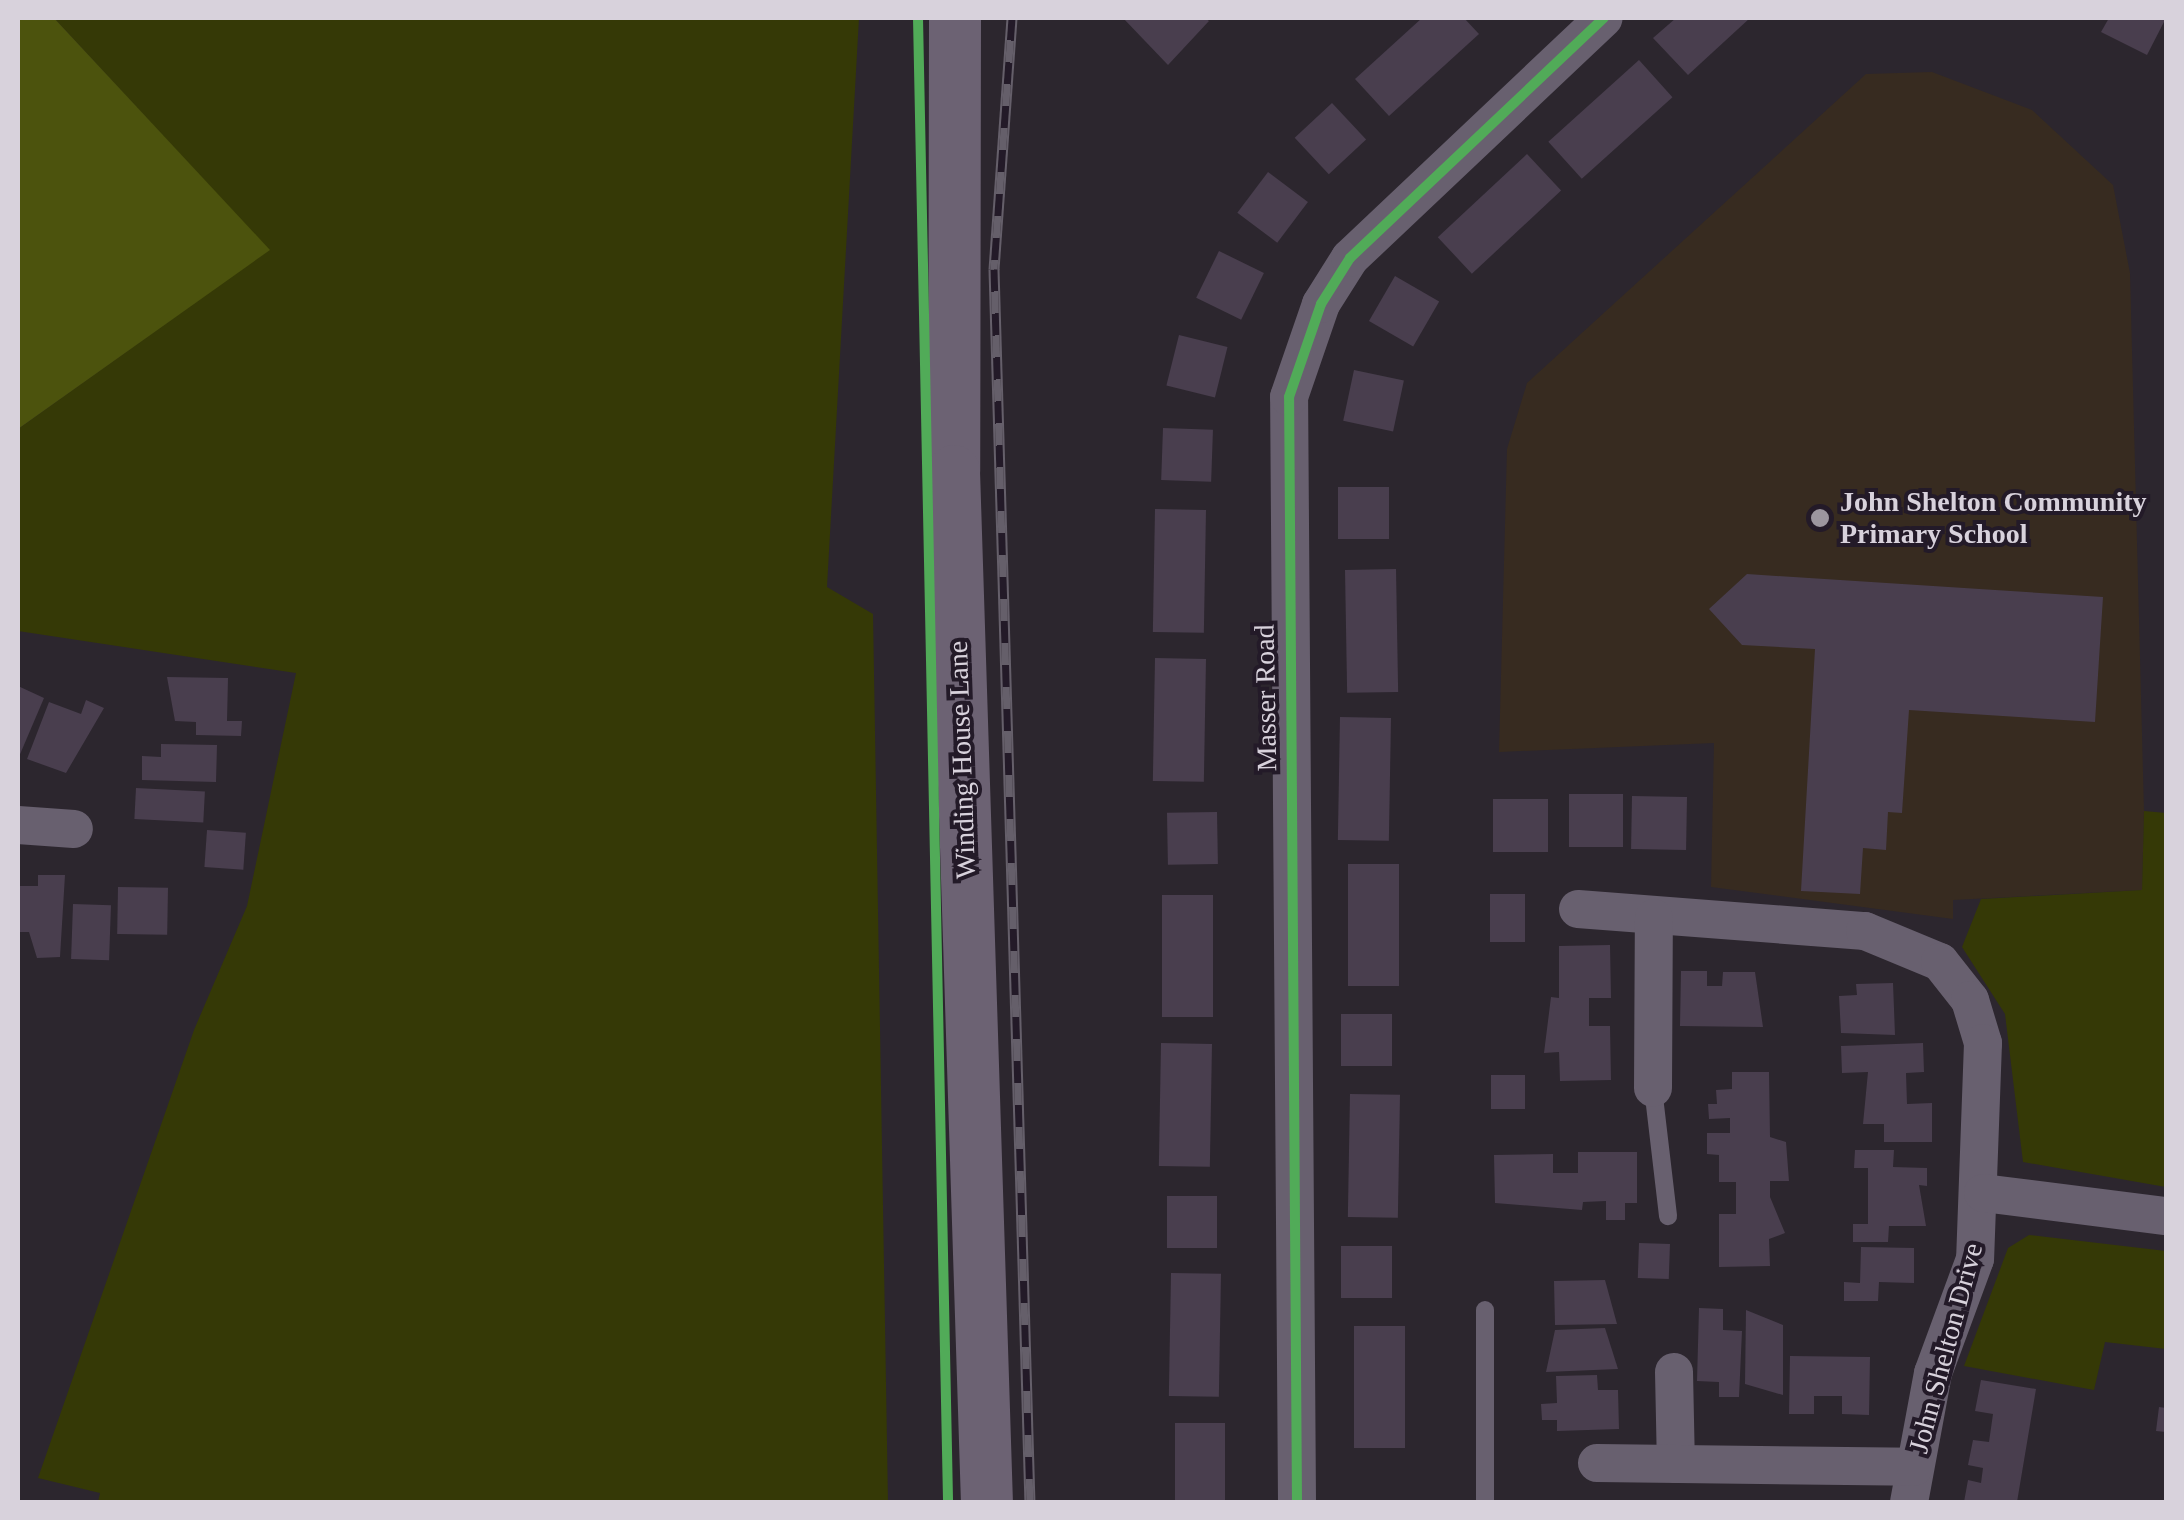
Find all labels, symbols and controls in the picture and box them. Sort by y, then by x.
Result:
place label: John Shelton Community Primary School [1840,485,2147,551]
marker: John Shelton Community Primary School [1809,507,1831,529]
street label: Masser Road [1248,624,1284,772]
street label: Winding House Lane [941,640,983,880]
street label: John Shelton Drive [1902,1239,1990,1457]

